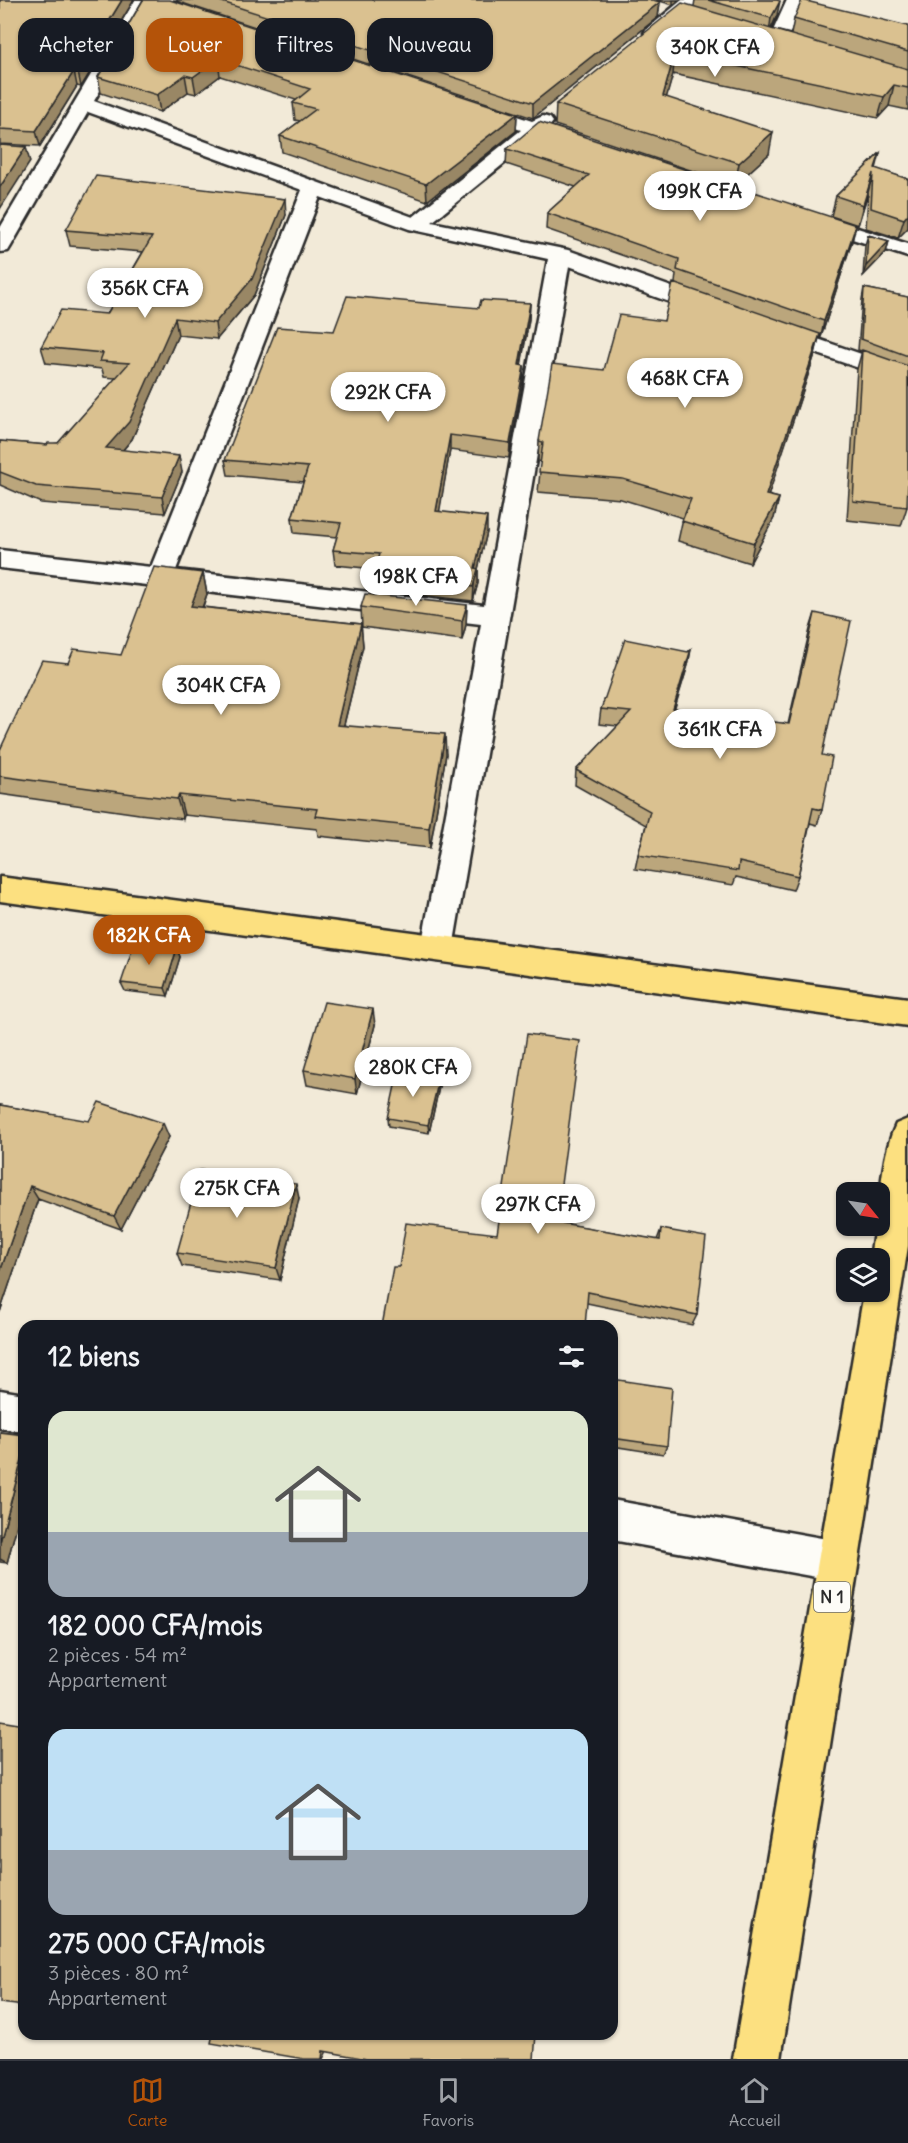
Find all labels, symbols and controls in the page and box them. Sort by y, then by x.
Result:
chip: Acheter [18,18,134,72]
chip: Louer [146,18,243,72]
chip: Filtres [255,18,355,72]
chip: Nouveau [367,18,493,72]
pin: 340K CFA [653,27,777,78]
text: 340K CFA [670,34,760,59]
pin: 199K CFA [638,171,762,222]
text: 199K CFA [658,178,742,203]
pin: 356K CFA [83,268,207,319]
text: 356K CFA [101,275,189,300]
pin: 468K CFA [623,358,747,409]
text: 468K CFA [641,365,729,390]
pin: 292K CFA [326,372,450,423]
text: 292K CFA [345,379,431,404]
pin: 198K CFA [354,556,478,607]
text: 198K CFA [374,563,458,588]
pin: 304K CFA [159,665,283,716]
text: 304K CFA [176,672,266,697]
pin: 361K CFA [658,709,782,760]
text: 361K CFA [678,716,762,741]
pin: 182K CFA [87,915,211,966]
text: 182K CFA [107,922,191,947]
pin: 280K CFA [351,1047,475,1098]
text: 280K CFA [368,1054,458,1079]
pin: 275K CFA [175,1168,299,1219]
text: 275K CFA [194,1175,280,1200]
north arrow [836,1182,890,1236]
map controls [836,1182,890,1302]
pin: 297K CFA [476,1184,600,1235]
text: 297K CFA [495,1191,581,1216]
button: layers [836,1248,890,1302]
text: 12 biens [48,1340,140,1373]
icon: filters [555,1340,588,1373]
icon: home [264,1450,372,1558]
road number: N 1 [814,1582,850,1612]
text: 182 000 CFA/mois [48,1609,263,1642]
text: 2 pièces · 54 m² [48,1642,187,1667]
text: Appartement [48,1667,167,1692]
icon: home [264,1768,372,1876]
text: 275 000 CFA/mois [48,1927,265,1960]
text: 3 pièces · 80 m² [48,1960,189,1985]
text: Appartement [48,1985,167,2010]
tab: Carte [128,2074,167,2130]
tab: Favoris [422,2074,474,2130]
tab: Accueil [729,2074,780,2130]

